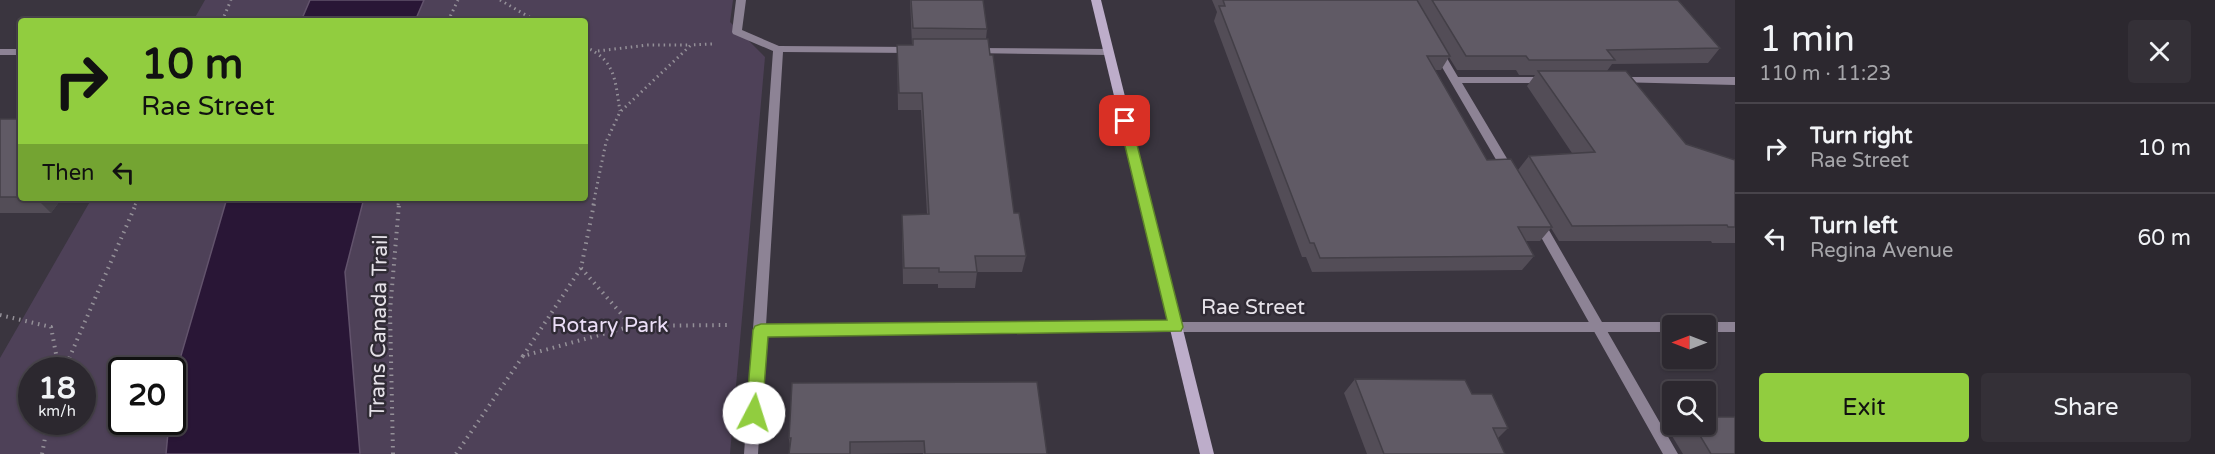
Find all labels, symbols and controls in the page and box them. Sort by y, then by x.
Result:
text: 1 min [1759,18,1855,61]
button: close [2128,20,2191,83]
text: 10 m [141,39,243,90]
icon: right [42,42,120,120]
text: 110 m · 11:23 [1759,62,1891,86]
text: Rae Street [141,90,275,123]
pin [1099,95,1150,146]
icon: arrive [1108,104,1141,137]
text: Turn right [1810,123,1912,149]
icon: right [1759,132,1792,165]
text: 10 m [2137,135,2191,161]
text: Rae Street [1810,149,1909,173]
icon: left [107,156,140,189]
text: Then [42,160,95,186]
text: Turn left [1810,213,1898,239]
icon: left [1759,222,1792,255]
text: 60 m [2137,225,2191,251]
street label: Trans Canada Trail [365,234,393,418]
text: Regina Avenue [1810,239,1953,263]
street label: Rae Street [1201,295,1305,320]
park label: Rotary Park [551,313,669,338]
north arrow [1662,315,1716,369]
map controls [1662,315,1716,435]
speed limit sign: 20 [108,357,186,435]
text: 18 [38,370,76,407]
button: Exit [1759,373,1969,442]
button: Share [1981,373,2191,442]
position arrow [722,381,786,445]
button: search [1662,381,1716,435]
text: km/h [38,402,76,420]

